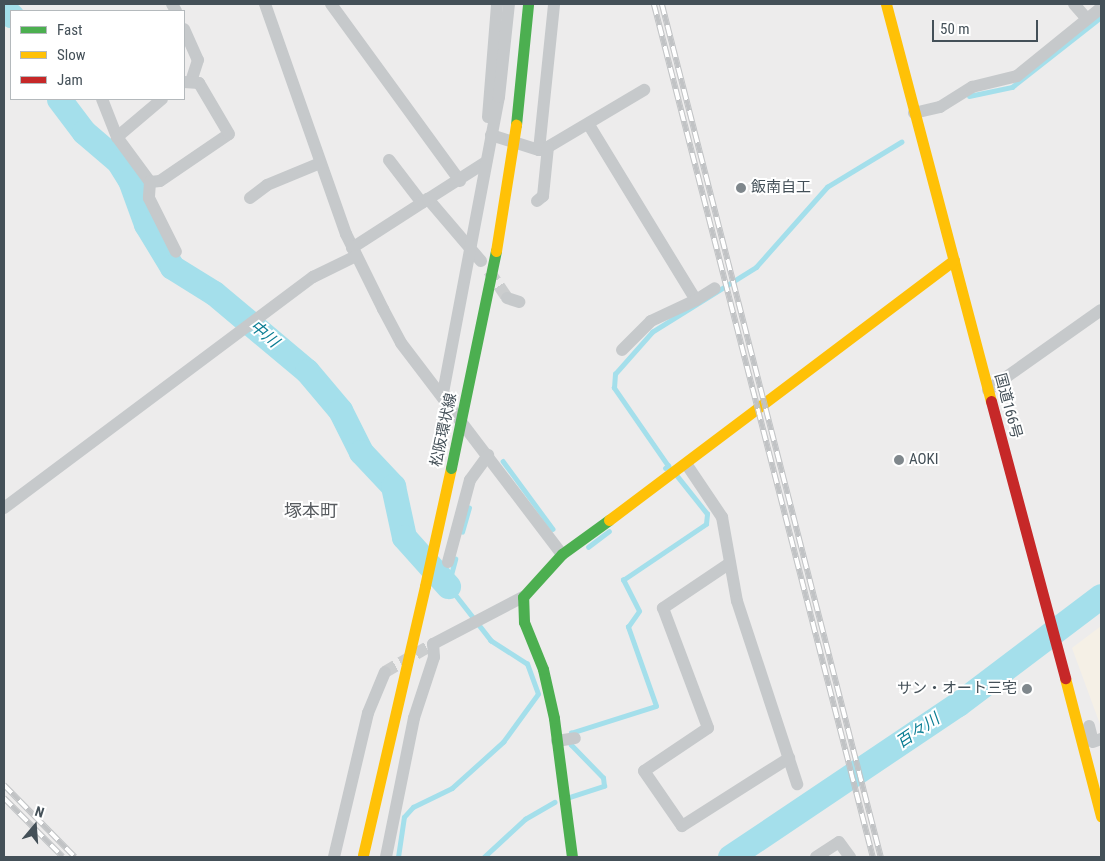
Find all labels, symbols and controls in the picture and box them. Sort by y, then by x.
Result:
legend [10,10,185,100]
scale bar [935,10,1041,42]
text: 50 m [940,20,970,38]
text: Fast [57,21,82,39]
text: Slow [57,46,86,64]
text: Jam [57,71,83,89]
place label: 飯南自工 [751,179,811,197]
marker: 飯南自工 [735,182,747,194]
water label: 中川 [246,316,282,352]
street label: 国道166号 [991,371,1025,441]
street label: 松阪環状線 [427,391,461,469]
place label: AOKI [909,451,939,469]
marker: AOKI [893,454,905,466]
district label: 塚本町 [284,500,338,522]
place label: サン・オート三宅 [897,680,1017,698]
marker: サン・オート三宅 [1021,683,1033,695]
water label: 百々川 [893,710,943,752]
north arrow [10,801,60,851]
text: N [33,803,46,821]

